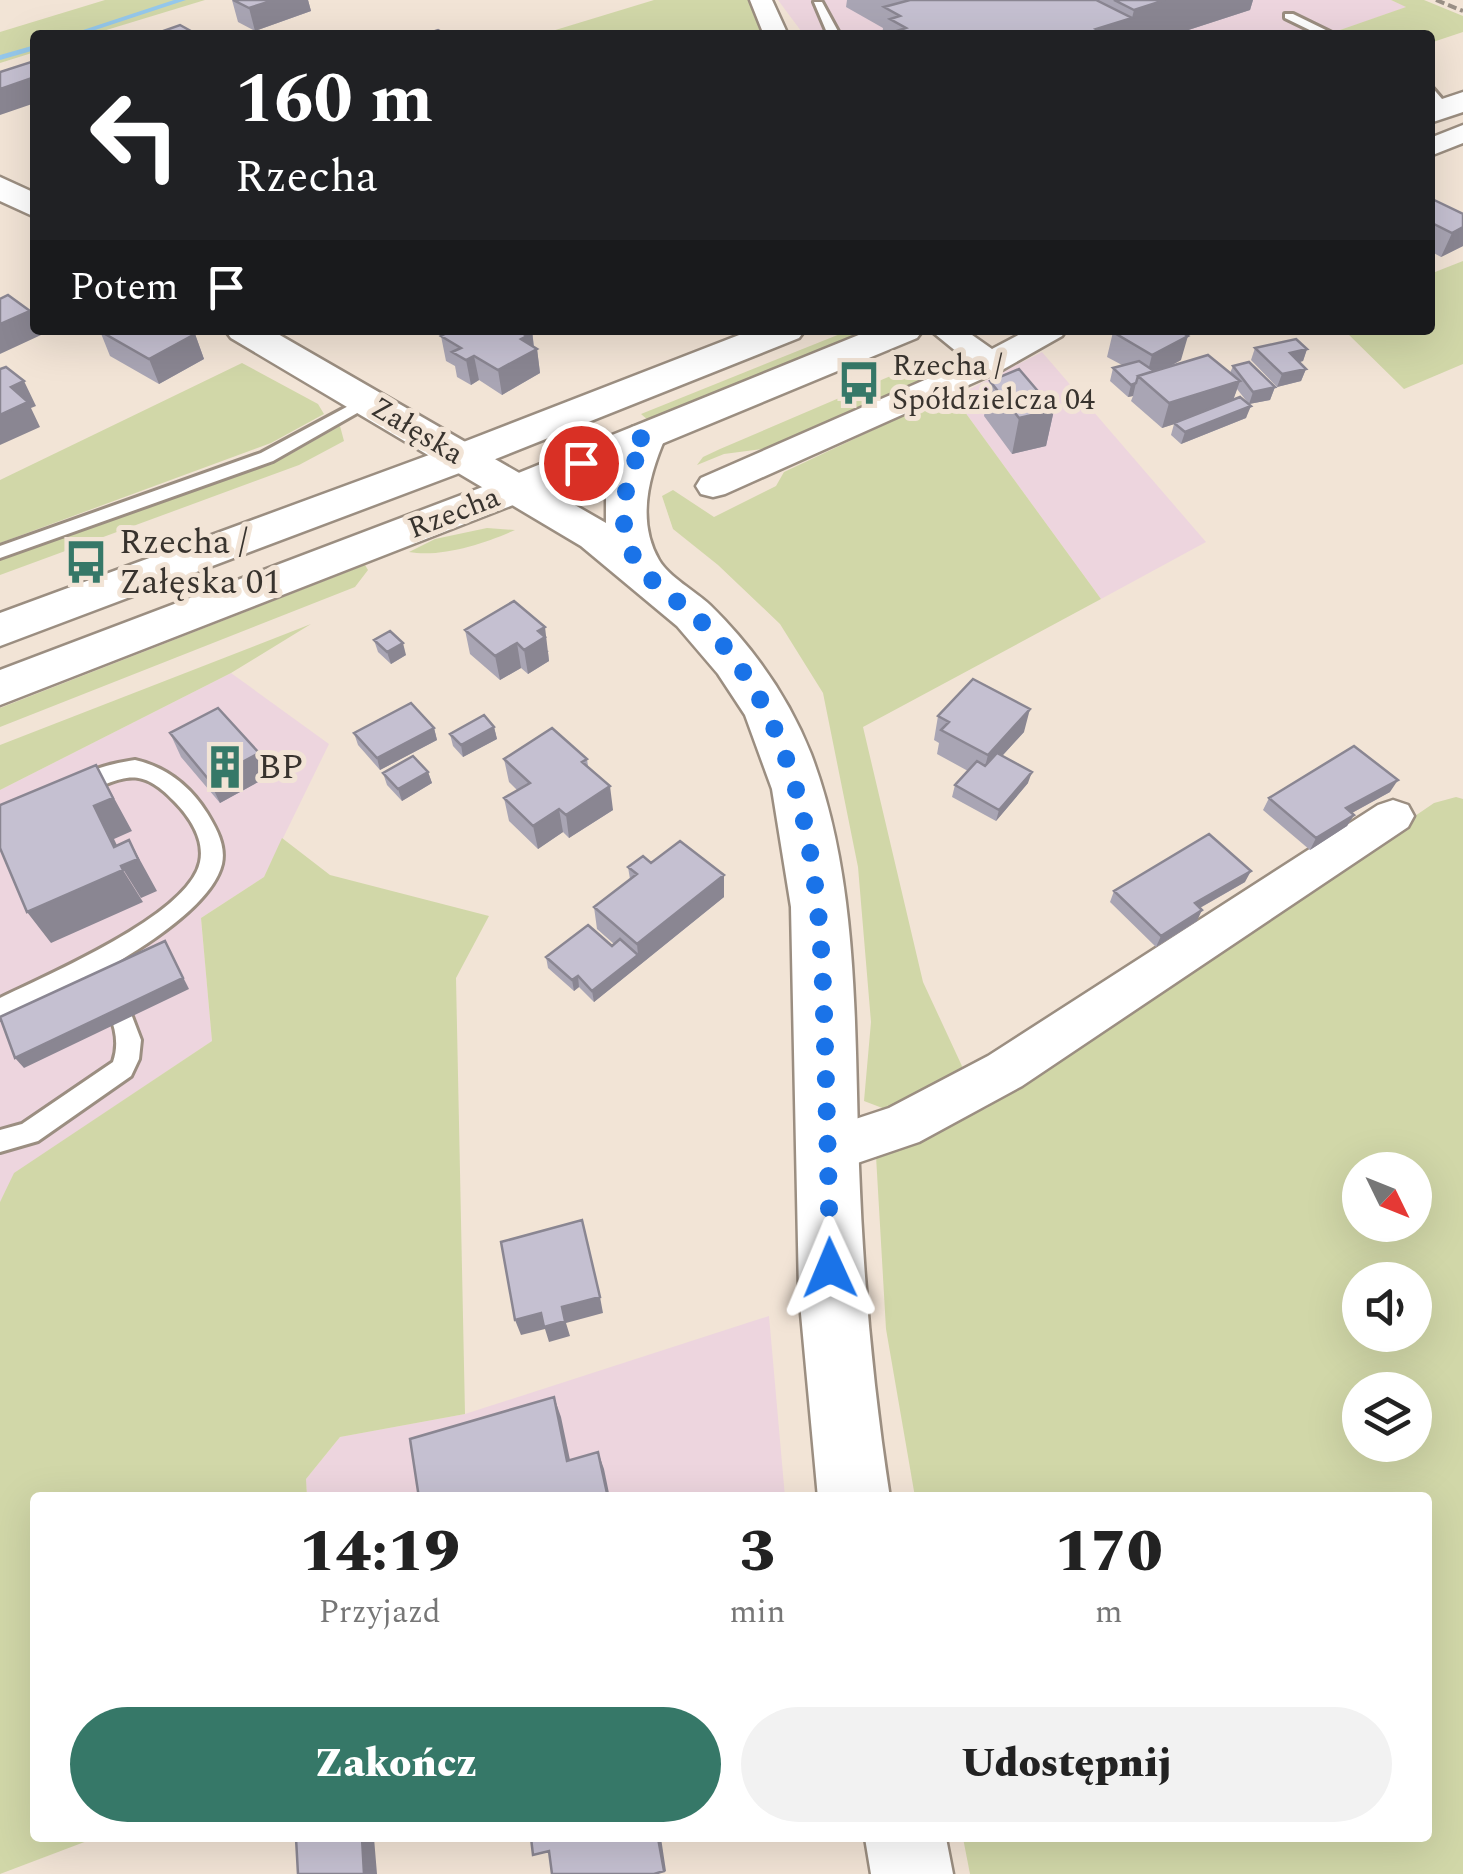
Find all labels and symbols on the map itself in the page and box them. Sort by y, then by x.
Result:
place label: Rzecha / Spółdzielcza 04 [892,343,1095,423]
bus stop icon: Rzecha / Spółdzielcza 04 [835,359,883,407]
street label: Załęska [362,385,472,477]
pin [539,421,624,506]
street label: Rzecha [401,474,507,552]
place label: Rzecha / Załęska 01 [119,516,281,609]
bus stop icon: Rzecha / Załęska 01 [62,538,110,586]
place label: BP [258,741,303,794]
building icon: BP [201,743,249,791]
north arrow [1342,1152,1432,1242]
position arrow [778,1216,882,1320]

